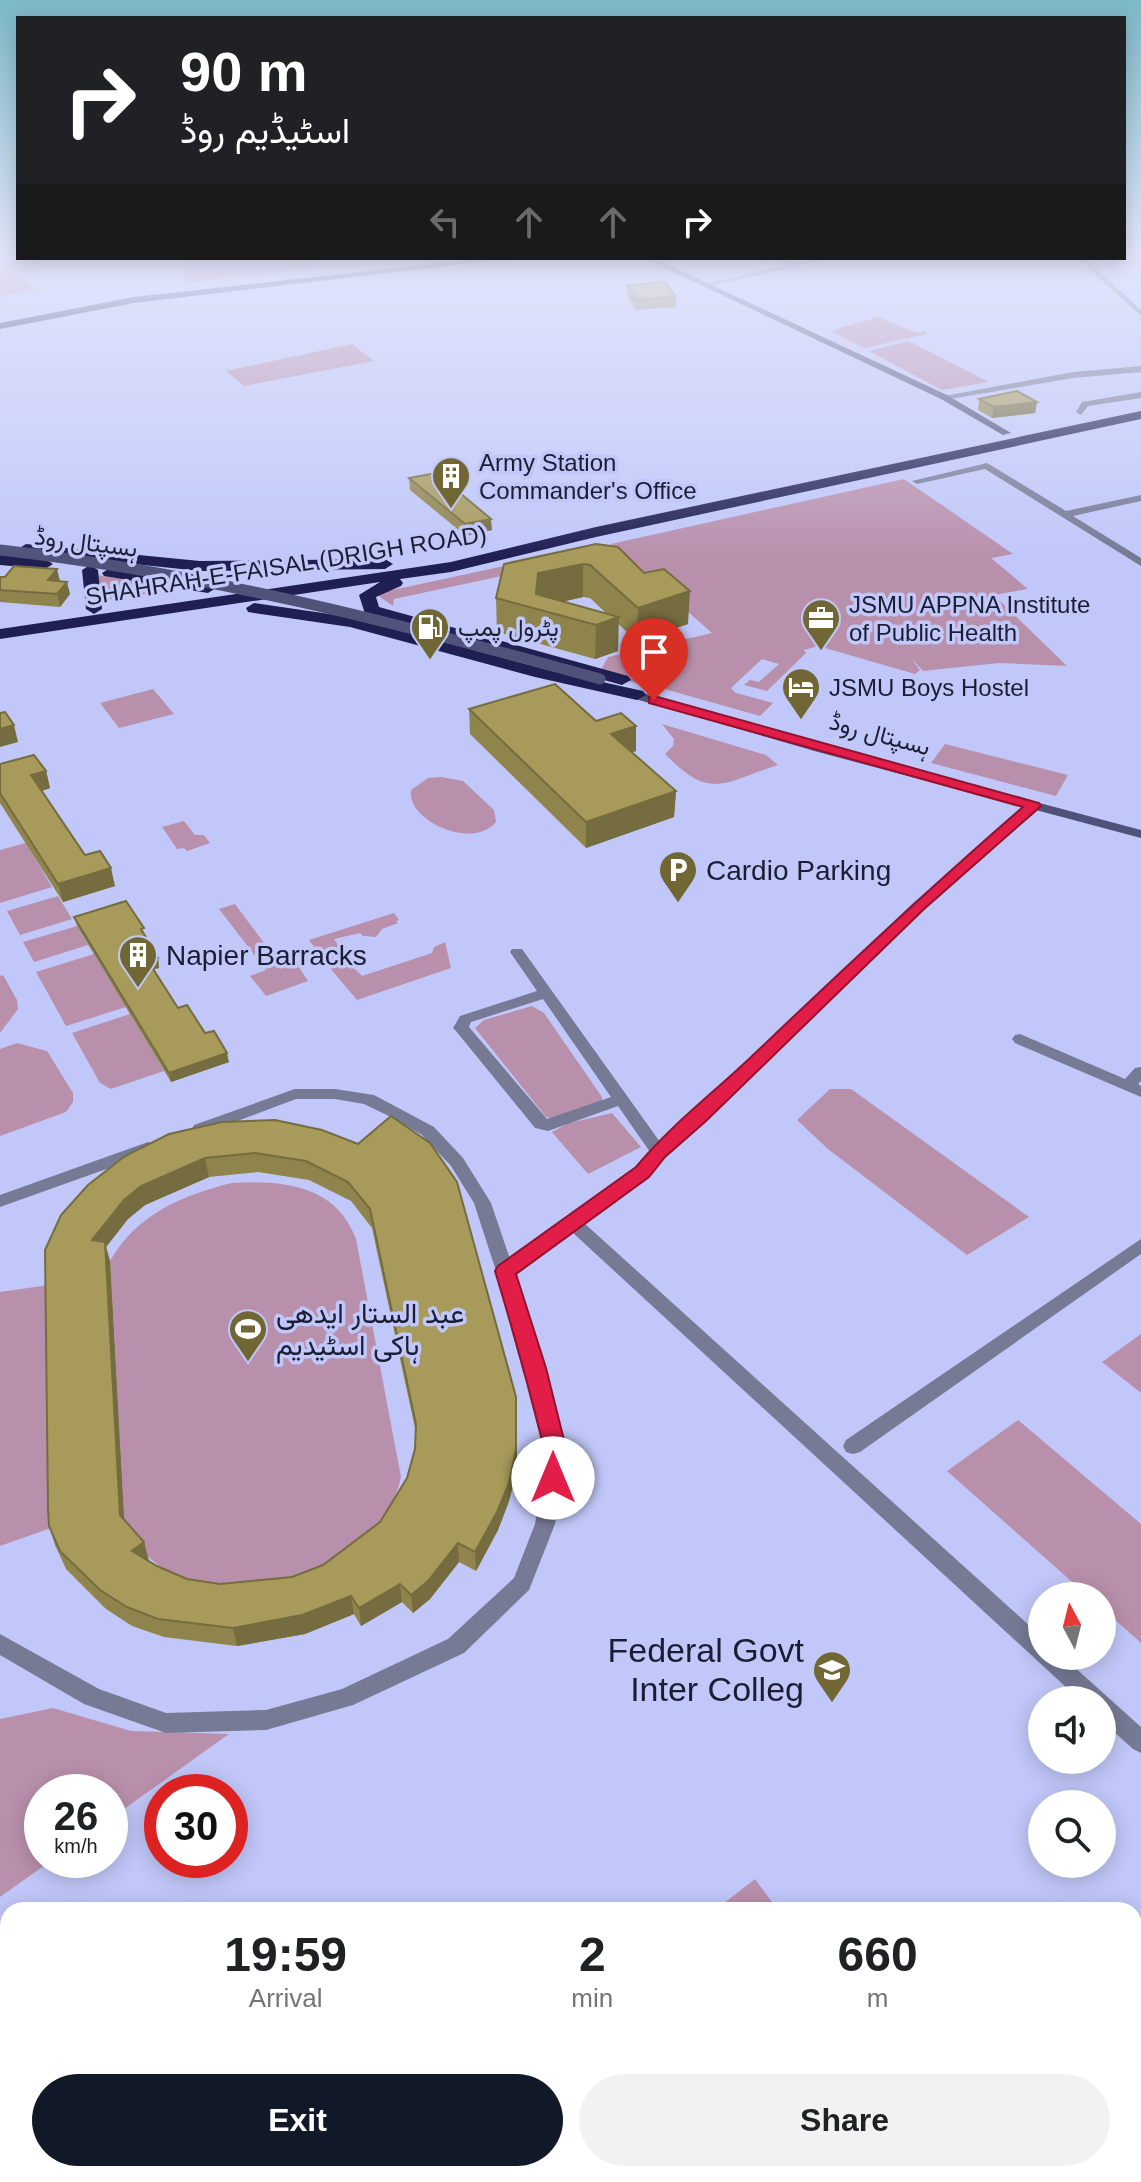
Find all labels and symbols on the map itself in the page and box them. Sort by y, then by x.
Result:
place label: Army Station Commander's Office [479,449,697,504]
building icon: Army Station Commander's Office [430,455,472,510]
street label: SHAHRAH-E-FAISAL (DRIGH ROAD) [83,520,489,610]
street label: ہسپتال روڈ [33,522,139,565]
place label: JSMU APPNA Institute of Public Health [849,591,1090,646]
office icon: JSMU APPNA Institute of Public Health [800,597,842,652]
fuel station icon: پٹرول پمپ [409,606,451,661]
place label: پٹرول پمپ [458,614,559,644]
pin [620,618,688,700]
hotel icon: JSMU Boys Hostel [780,666,822,721]
place label: JSMU Boys Hostel [829,674,1029,701]
street label: ہسپتال روڈ [826,708,933,763]
parking icon: Cardio Parking [657,849,699,904]
place label: Cardio Parking [706,855,891,886]
building icon: Napier Barracks [117,934,159,989]
place label: Napier Barracks [166,940,367,971]
place label: عبد الستار ایدھی ہاکی اسٹیدیم [276,1298,464,1364]
sports icon: عبد الستار ایدھی ہاکی اسٹیدیم [227,1308,269,1363]
position arrow [511,1436,595,1520]
north arrow [1028,1582,1116,1670]
place label: Federal Govt Inter Colleg [607,1631,805,1708]
school or university icon: Federal Govt Inter Colleg [811,1649,853,1704]
speed limit sign: 30 [144,1774,248,1878]

